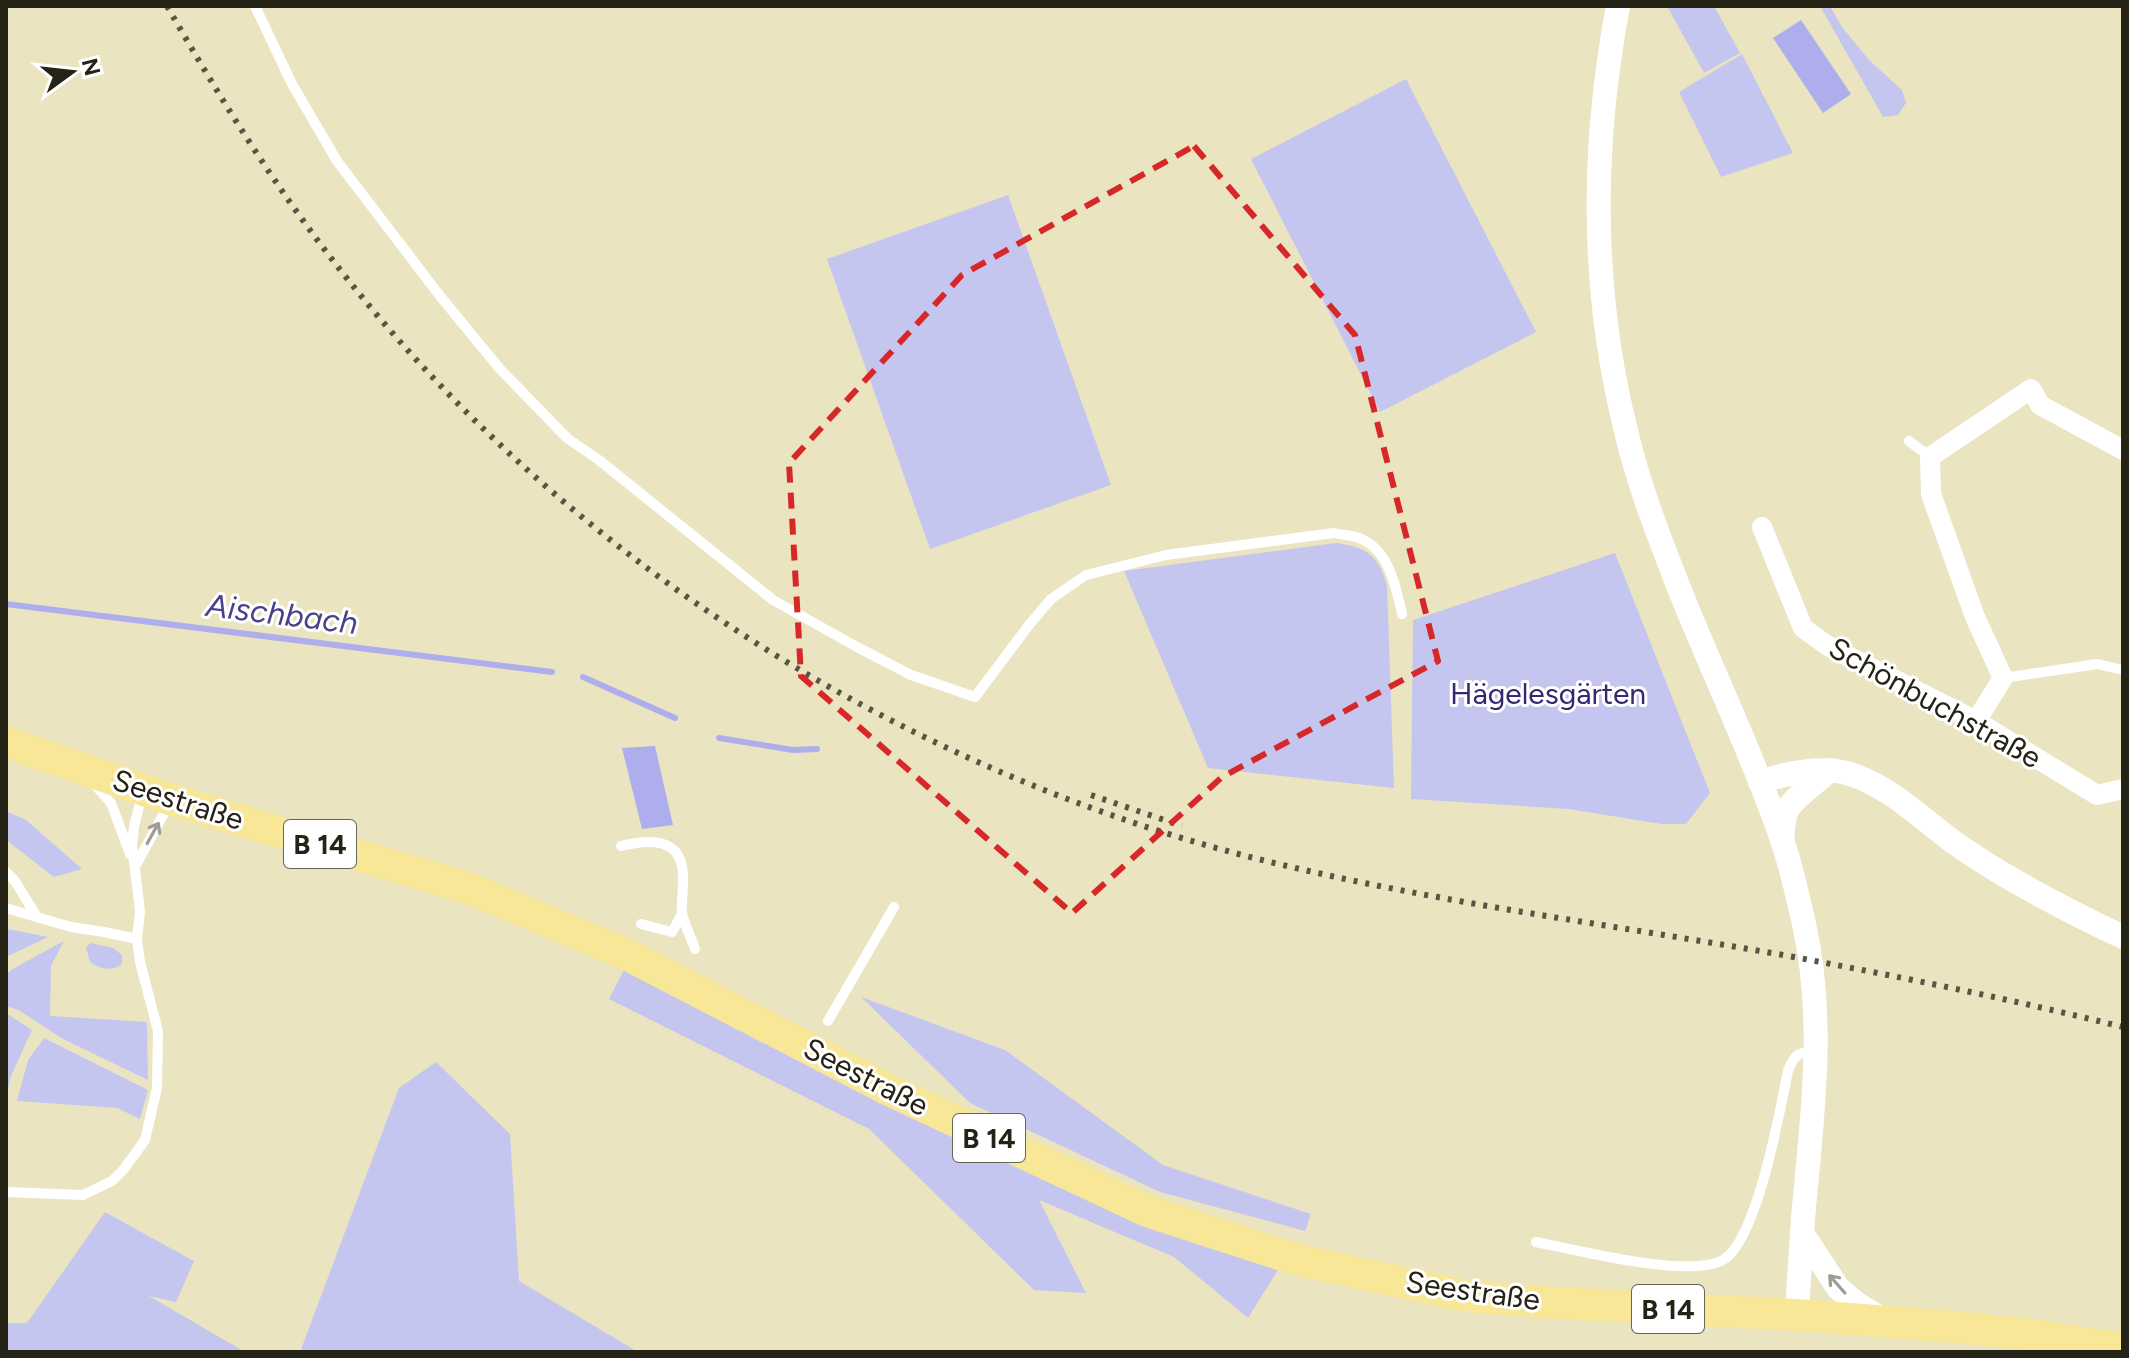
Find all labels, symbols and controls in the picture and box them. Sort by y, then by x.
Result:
north arrow [32,32,112,112]
text: N [76,55,106,79]
water label: Aischbach [202,586,360,642]
street label: Schönbuchstraße [1823,629,2048,776]
park label: Hägelesgärten [1450,675,1646,712]
street label: Seestraße [108,761,248,838]
road number: B 14 [284,820,356,868]
one-way arrow [146,822,162,846]
street label: Seestraße [798,1029,935,1124]
road number: B 14 [953,1114,1025,1162]
street label: Seestraße [1404,1263,1543,1318]
one-way arrow [1828,1275,1846,1295]
road number: B 14 [1632,1285,1704,1333]

